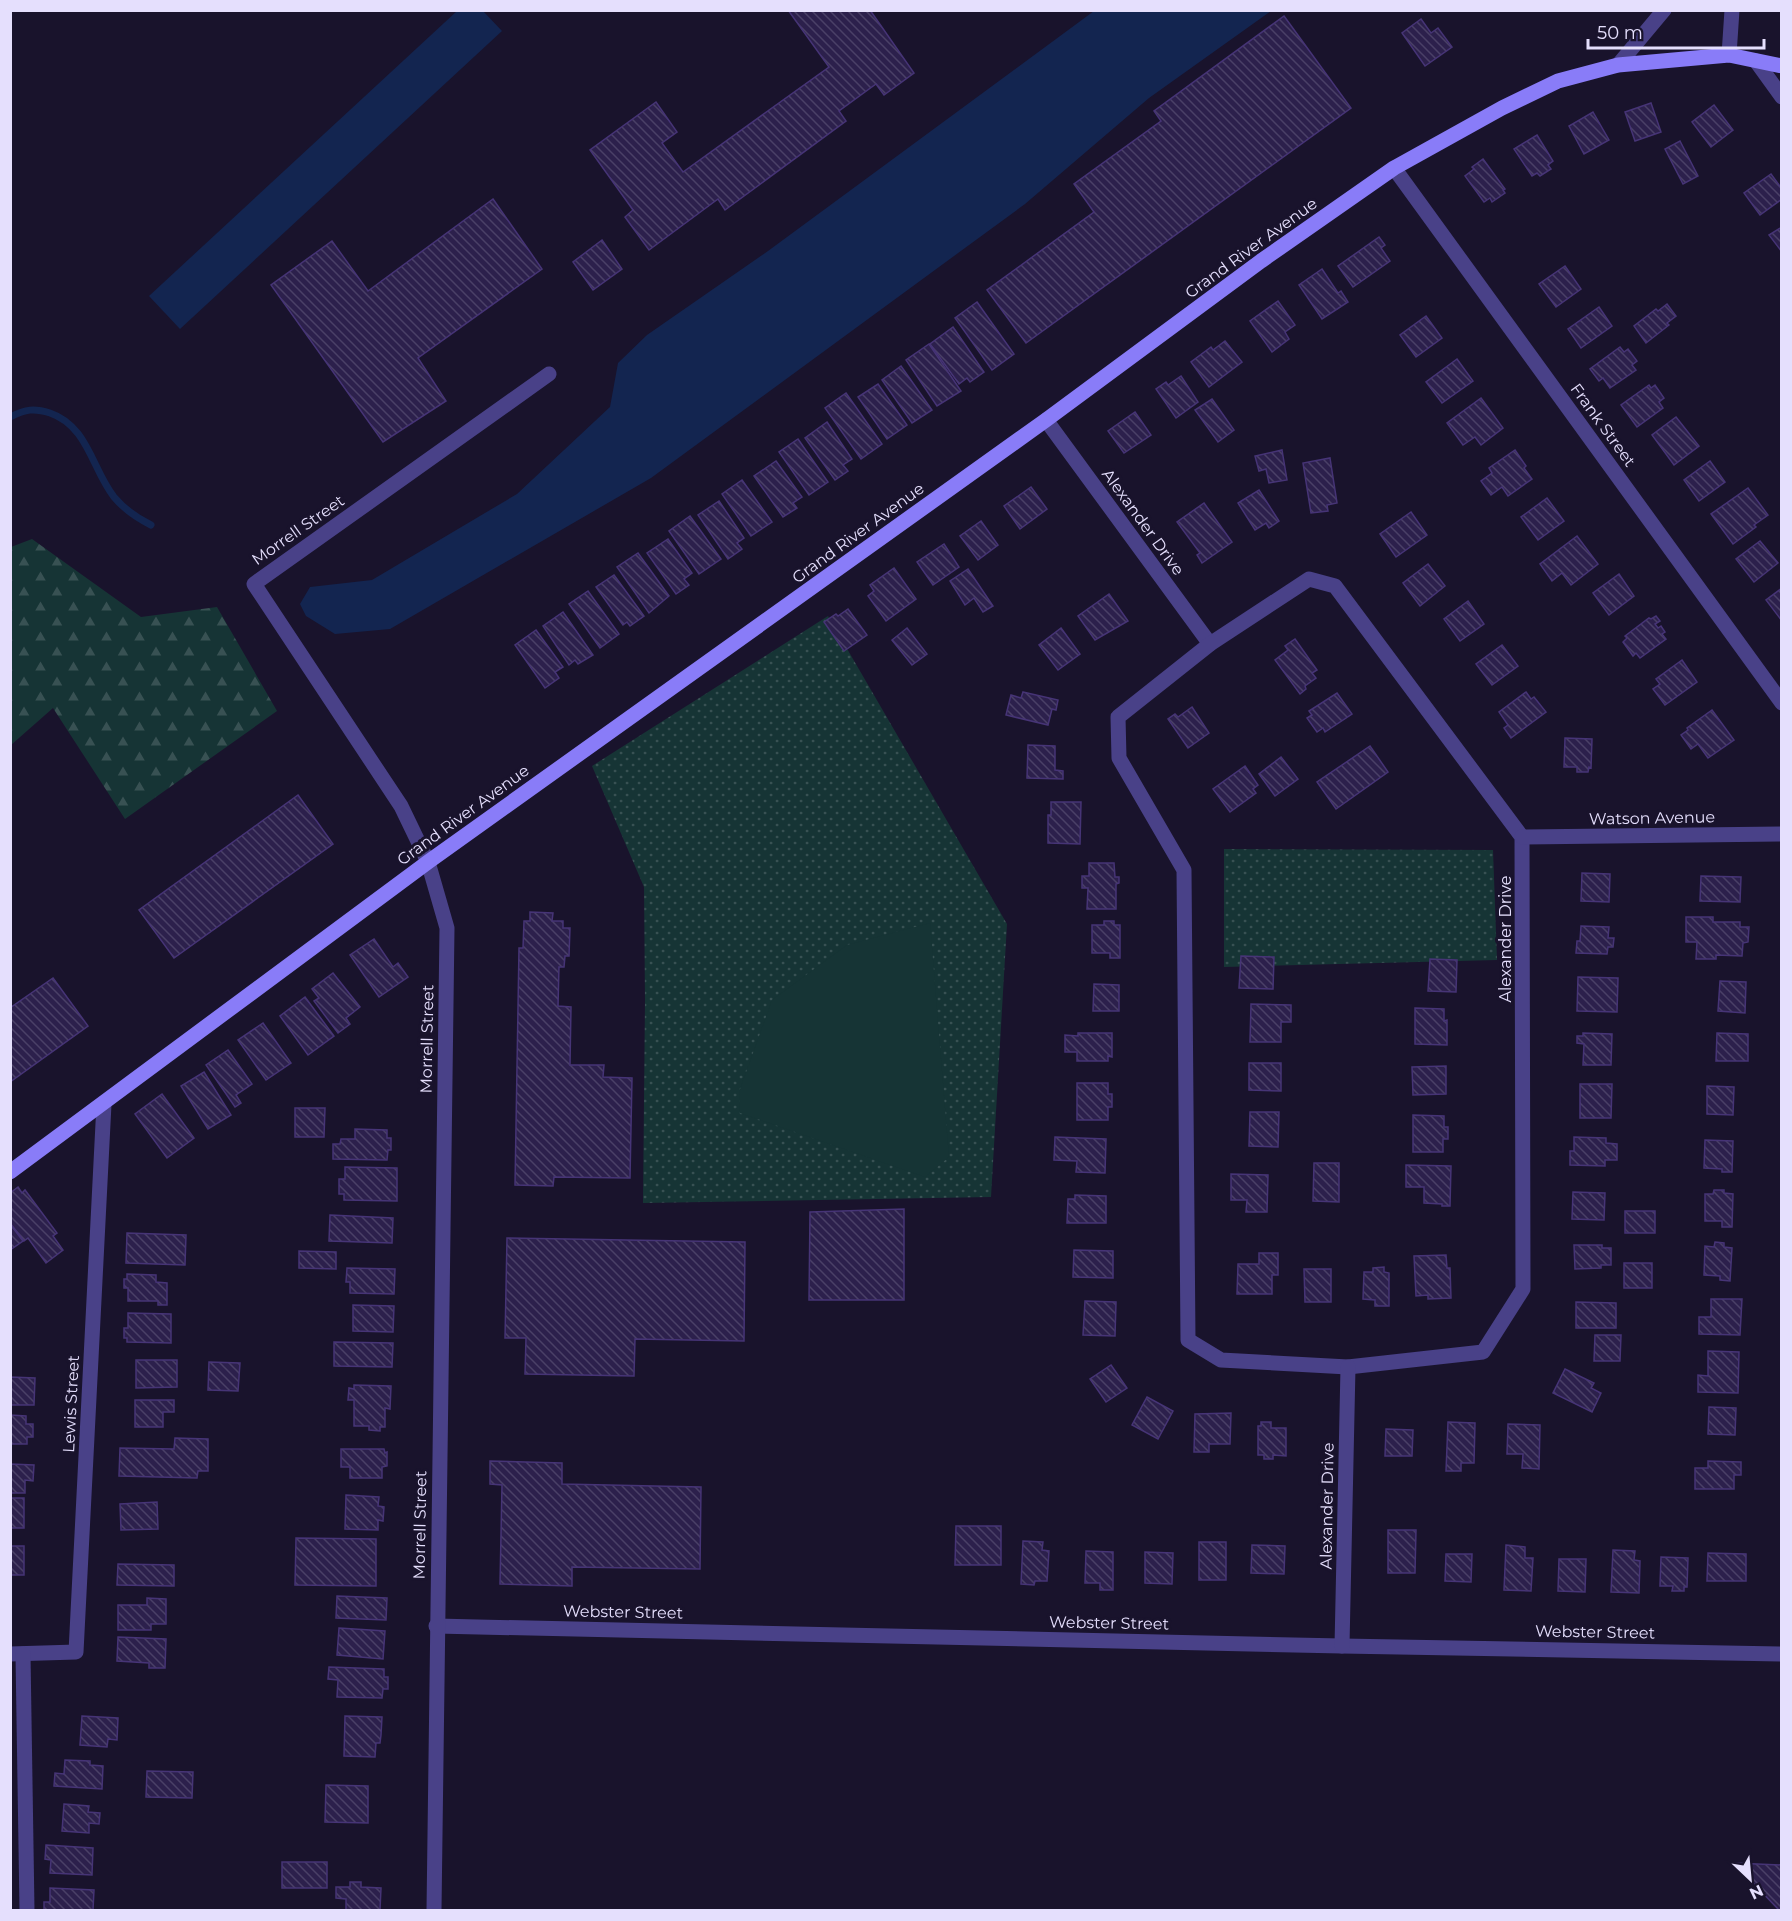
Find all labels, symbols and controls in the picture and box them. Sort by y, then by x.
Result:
scale bar [1588,12,1764,50]
text: 50 m [1597,22,1643,44]
street label: Grand River Avenue [1181,194,1321,302]
street label: Frank Street [1566,380,1640,471]
street label: Alexander Drive [1098,465,1188,579]
street label: Grand River Avenue [788,479,928,587]
street label: Morrell Street [248,491,348,569]
street label: Grand River Avenue [393,761,533,869]
street label: Watson Avenue [1589,807,1715,829]
street label: Alexander Drive [1496,876,1515,1002]
street label: Morrell Street [417,984,437,1093]
street label: Lewis Street [59,1354,83,1453]
street label: Alexander Drive [1316,1442,1338,1570]
street label: Morrell Street [410,1470,430,1579]
street label: Webster Street [563,1601,684,1623]
street label: Webster Street [1049,1612,1170,1634]
street label: Webster Street [1535,1621,1656,1643]
north arrow [1720,1849,1780,1909]
text: N [1746,1881,1766,1903]

